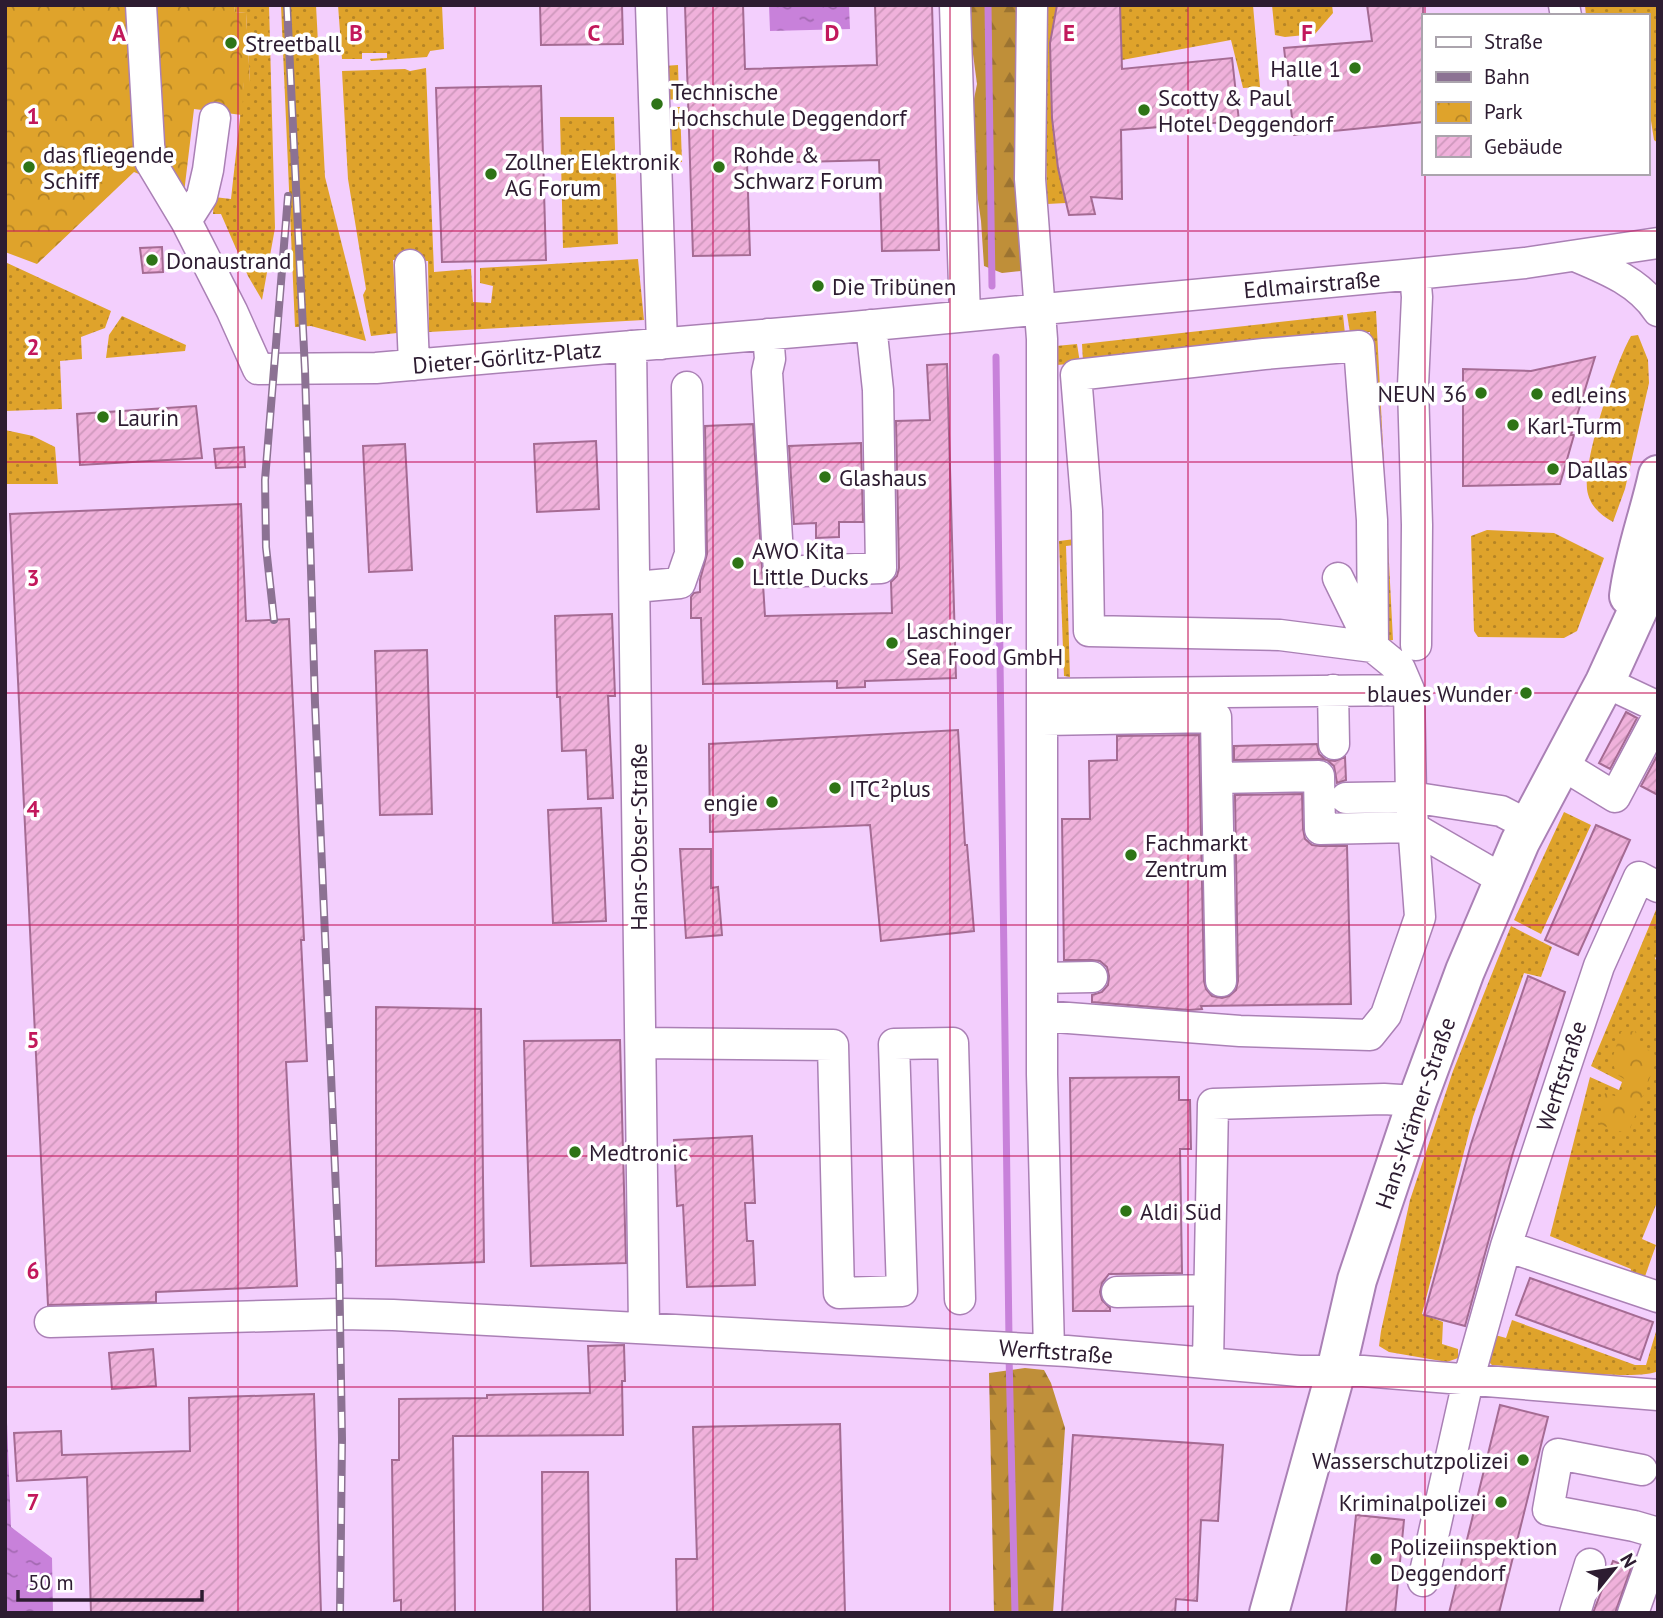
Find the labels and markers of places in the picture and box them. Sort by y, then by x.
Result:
place label: Streetball [245,29,341,58]
marker: Streetball [223,35,239,51]
place label: Halle 1 [1270,54,1341,83]
marker: Halle 1 [1347,60,1363,76]
place label: Technische Hochschule Deggendorf [671,77,908,132]
place label: Scotty & Paul Hotel Deggendorf [1158,83,1335,138]
marker: Technische Hochschule Deggendorf [649,96,665,112]
marker: Scotty & Paul Hotel Deggendorf [1136,102,1152,118]
place label: das fliegende Schiff [43,140,174,195]
place label: Rohde & Schwarz Forum [733,140,883,195]
place label: Zollner Elektronik AG Forum [505,147,680,202]
marker: das fliegende Schiff [21,159,37,175]
marker: Rohde & Schwarz Forum [711,159,727,175]
marker: Zollner Elektronik AG Forum [483,166,499,182]
place label: Donaustrand [166,246,291,275]
marker: Donaustrand [144,252,160,268]
place label: Die Tribünen [832,272,956,301]
marker: Die Tribünen [810,278,826,294]
place label: NEUN 36 [1378,379,1467,408]
place label: edl.eins [1551,380,1627,409]
marker: NEUN 36 [1473,385,1489,401]
marker: edl.eins [1529,386,1545,402]
place label: Laurin [117,403,179,432]
marker: Laurin [95,409,111,425]
place label: Karl-Turm [1527,411,1622,440]
marker: Karl-Turm [1505,417,1521,433]
place label: Dallas [1567,455,1628,484]
marker: Dallas [1545,461,1561,477]
place label: Glashaus [839,463,927,492]
marker: Glashaus [817,469,833,485]
place label: AWO Kita Little Ducks [752,536,869,591]
marker: AWO Kita Little Ducks [730,555,746,571]
place label: Laschinger Sea Food GmbH [906,616,1063,671]
marker: Laschinger Sea Food GmbH [884,635,900,651]
place label: blaues Wunder [1367,679,1512,708]
marker: blaues Wunder [1518,685,1534,701]
place label: ITC²plus [849,774,931,803]
marker: ITC²plus [827,780,843,796]
place label: engie [704,788,758,817]
marker: engie [764,794,780,810]
place label: Fachmarkt Zentrum [1145,828,1248,883]
marker: Fachmarkt Zentrum [1123,847,1139,863]
place label: Medtronic [589,1138,688,1167]
marker: Medtronic [567,1144,583,1160]
place label: Aldi Süd [1140,1197,1222,1226]
marker: Aldi Süd [1118,1203,1134,1219]
place label: Wasserschutzpolizei [1312,1446,1509,1475]
marker: Wasserschutzpolizei [1515,1452,1531,1468]
place label: Kriminalpolizei [1339,1488,1487,1517]
marker: Kriminalpolizei [1493,1494,1509,1510]
place label: Polizeiinspektion Deggendorf [1390,1532,1557,1587]
marker: Polizeiinspektion Deggendorf [1368,1551,1384,1567]

